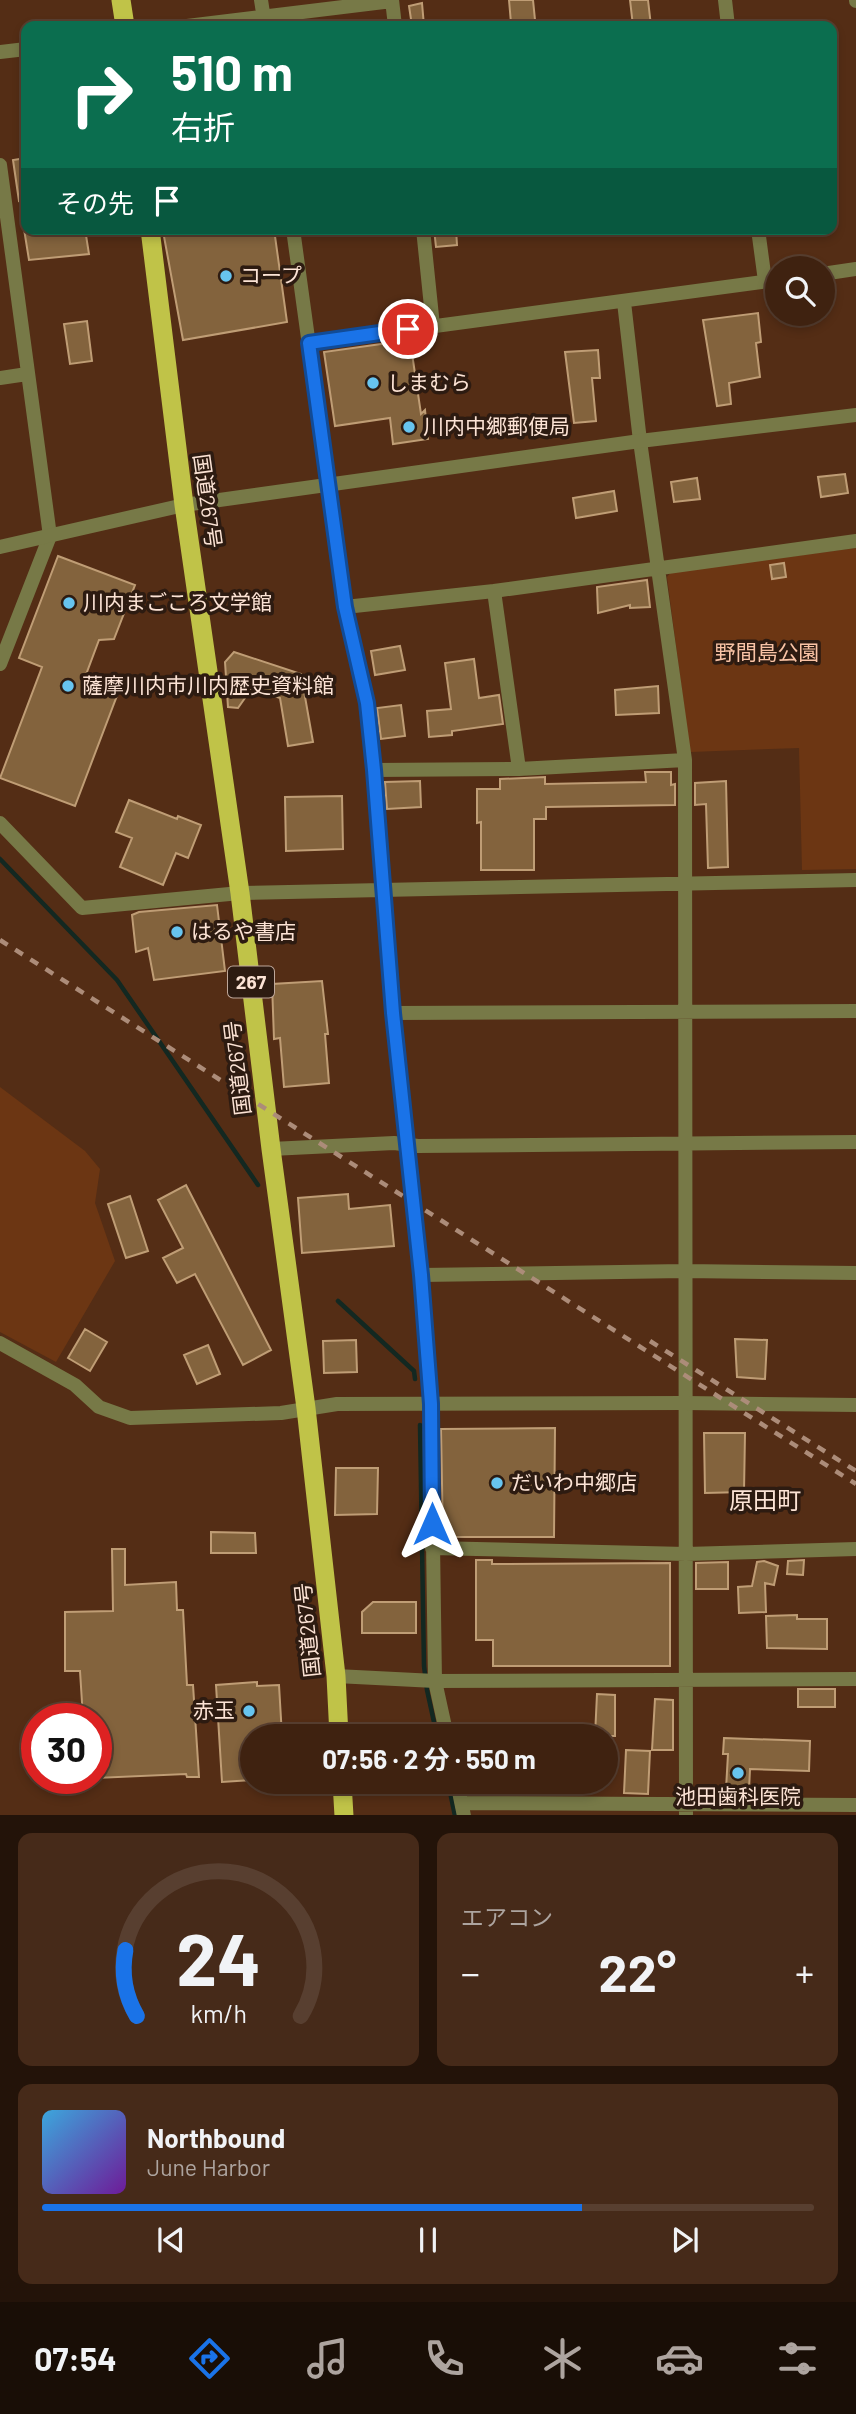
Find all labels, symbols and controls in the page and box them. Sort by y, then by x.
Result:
text: 510 m [171,42,293,101]
icon: right [56,49,147,140]
text: 右折 [171,107,235,145]
icon: arrive [148,182,186,220]
text: その先 [56,187,134,218]
map controls [765,256,835,326]
button: search [765,256,835,326]
place label: コープ [240,262,302,287]
marker: コープ [218,268,234,284]
pin [378,299,438,359]
icon: arrive [389,310,427,348]
place label: しまむら [387,369,471,394]
marker: しまむら [365,375,381,391]
place label: 川内中郷郵便局 [423,413,570,438]
marker: 川内中郷郵便局 [401,419,417,435]
street label: 国道267号 [189,452,227,550]
place label: 川内まごころ文学館 [83,589,272,614]
marker: 川内まごころ文学館 [61,595,77,611]
park label: 野間島公園 [715,639,820,664]
place label: 薩摩川内市川内歴史資料館 [82,672,334,697]
marker: 薩摩川内市川内歴史資料館 [60,678,76,694]
place label: はるや書店 [191,918,296,943]
marker: はるや書店 [169,924,185,940]
road number: 267 [228,966,274,998]
street label: 国道267号 [218,1020,255,1117]
place label: だいわ中郷店 [511,1469,637,1494]
marker: だいわ中郷店 [489,1475,505,1491]
district label: 原田町 [729,1485,801,1514]
position arrow [395,1487,469,1561]
street label: 国道267号 [289,1582,324,1679]
place label: 赤玉 [193,1697,235,1722]
speed limit sign: 30 [21,1703,112,1794]
marker: 赤玉 [241,1703,257,1719]
text: 07:56 · 2 分 · 550 m [322,1743,536,1774]
marker: 池田歯科医院 [730,1765,746,1781]
place label: 池田歯科医院 [675,1783,801,1808]
text: エアコン [461,1903,553,1931]
text: 24 [176,1913,261,2001]
text: 22° [599,1940,676,2002]
text: − [461,1949,480,1995]
text: + [795,1949,814,1995]
text: km/h [190,1997,247,2027]
text: Northbound [147,2122,285,2153]
text: June Harbor [147,2153,270,2181]
icon: previous [152,2221,190,2259]
icon: pause [409,2221,447,2259]
icon: next [666,2221,704,2259]
icon: directions [185,2334,234,2383]
icon: music [303,2334,352,2383]
icon: phone [420,2334,469,2383]
icon: climate [538,2334,587,2383]
icon: car [655,2334,704,2383]
icon: filters [773,2334,822,2383]
text: 07:54 [34,2339,117,2377]

